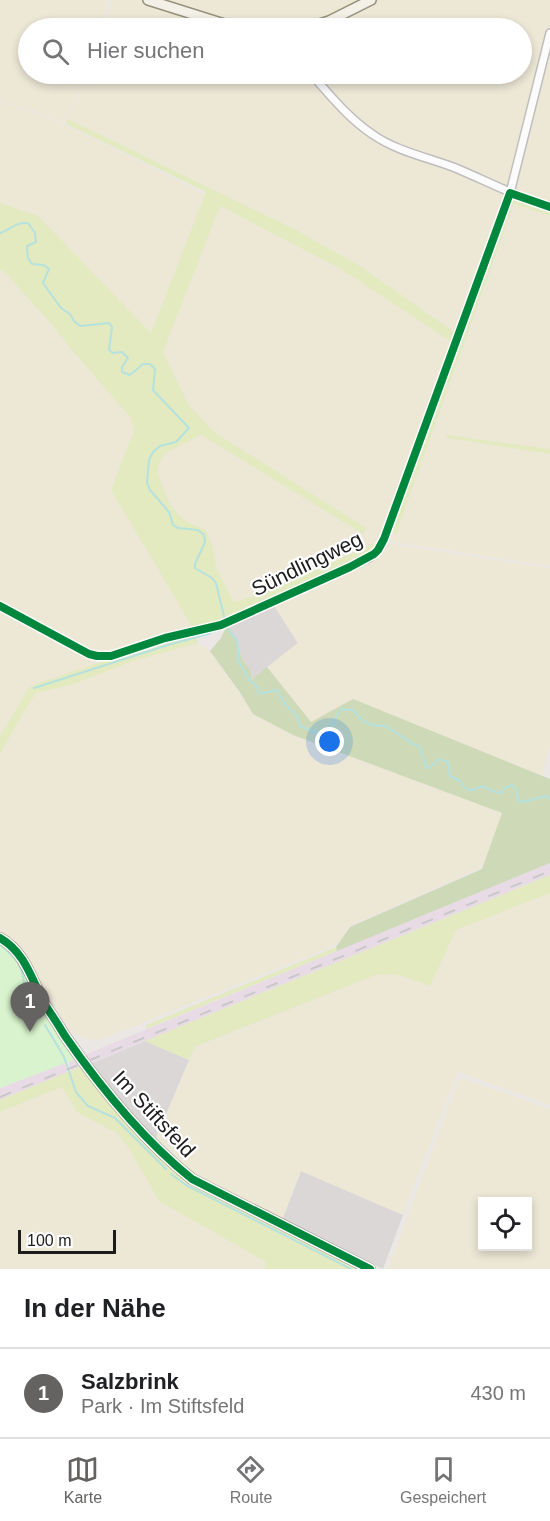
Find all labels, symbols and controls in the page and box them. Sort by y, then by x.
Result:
search box [18,18,532,84]
icon: search [39,35,72,68]
text: Hier suchen [87,38,204,63]
street label: Sündlingweg [248,527,366,600]
your location [315,727,344,756]
pin: 1 [10,982,50,1032]
street label: Im Stiftsfeld [109,1066,200,1162]
map controls [478,1197,532,1251]
button: locate [478,1197,532,1251]
scale bar [18,1227,116,1254]
text: 100 m [27,1232,71,1249]
text: In der Nähe [24,1293,166,1323]
text: Salzbrink [81,1369,179,1394]
text: 1 [38,1382,49,1404]
text: 430 m [470,1382,526,1404]
text: Park · Im Stiftsfeld [81,1395,244,1417]
tab: Karte [64,1453,102,1507]
tab: Route [230,1453,272,1507]
tab: Gespeichert [400,1453,486,1507]

